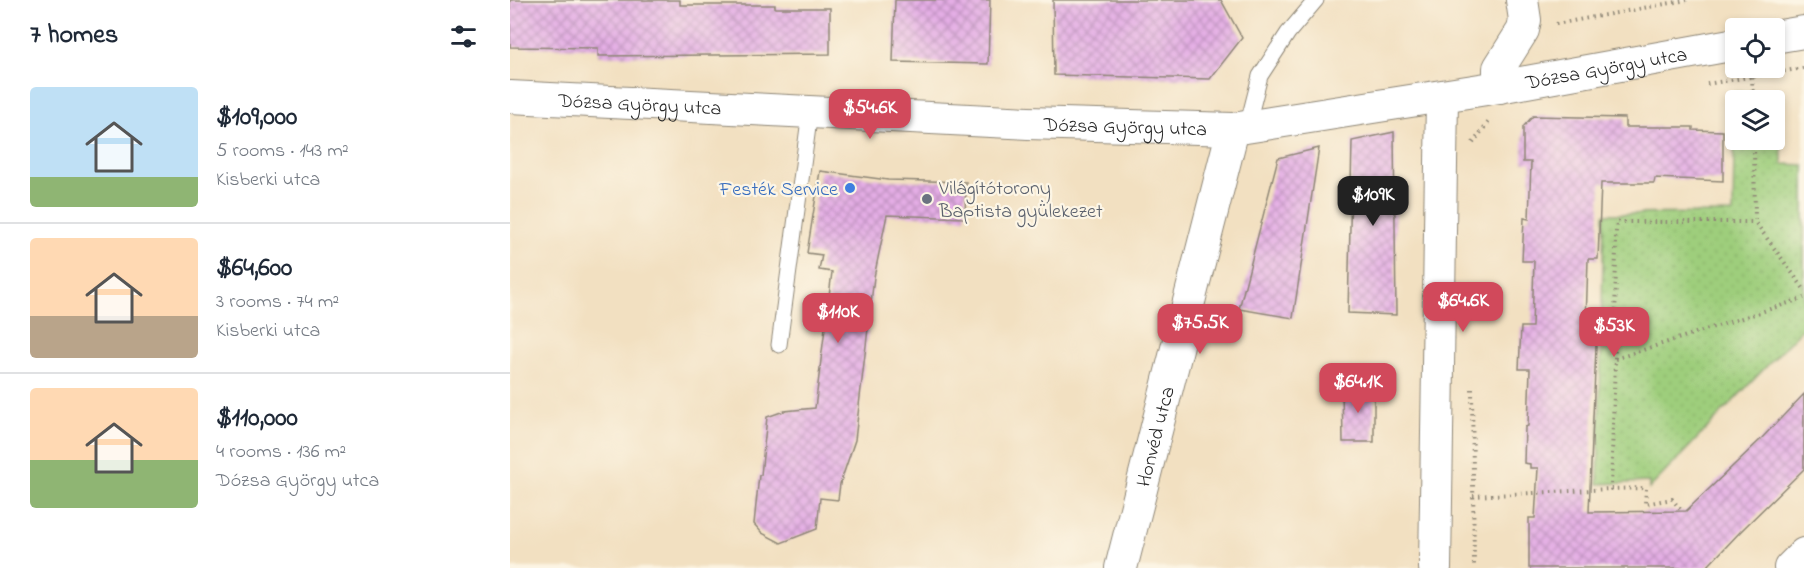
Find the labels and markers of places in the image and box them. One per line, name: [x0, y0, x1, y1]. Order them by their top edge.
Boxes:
pin: $54.6K: [821, 89, 919, 140]
place label: Világítótorony Baptista gyülekezet: [938, 175, 1103, 228]
place label: Festék Service: [718, 176, 838, 205]
pin: $109K: [1331, 176, 1415, 227]
marker: Festék Service: [843, 181, 857, 195]
marker: Világítótorony Baptista gyülekezet: [920, 192, 934, 206]
pin: $64.6K: [1414, 282, 1512, 333]
pin: $110K: [796, 293, 880, 344]
pin: $75.5K: [1151, 304, 1249, 355]
pin: $53K: [1578, 307, 1650, 358]
pin: $64.1K: [1309, 363, 1407, 414]

